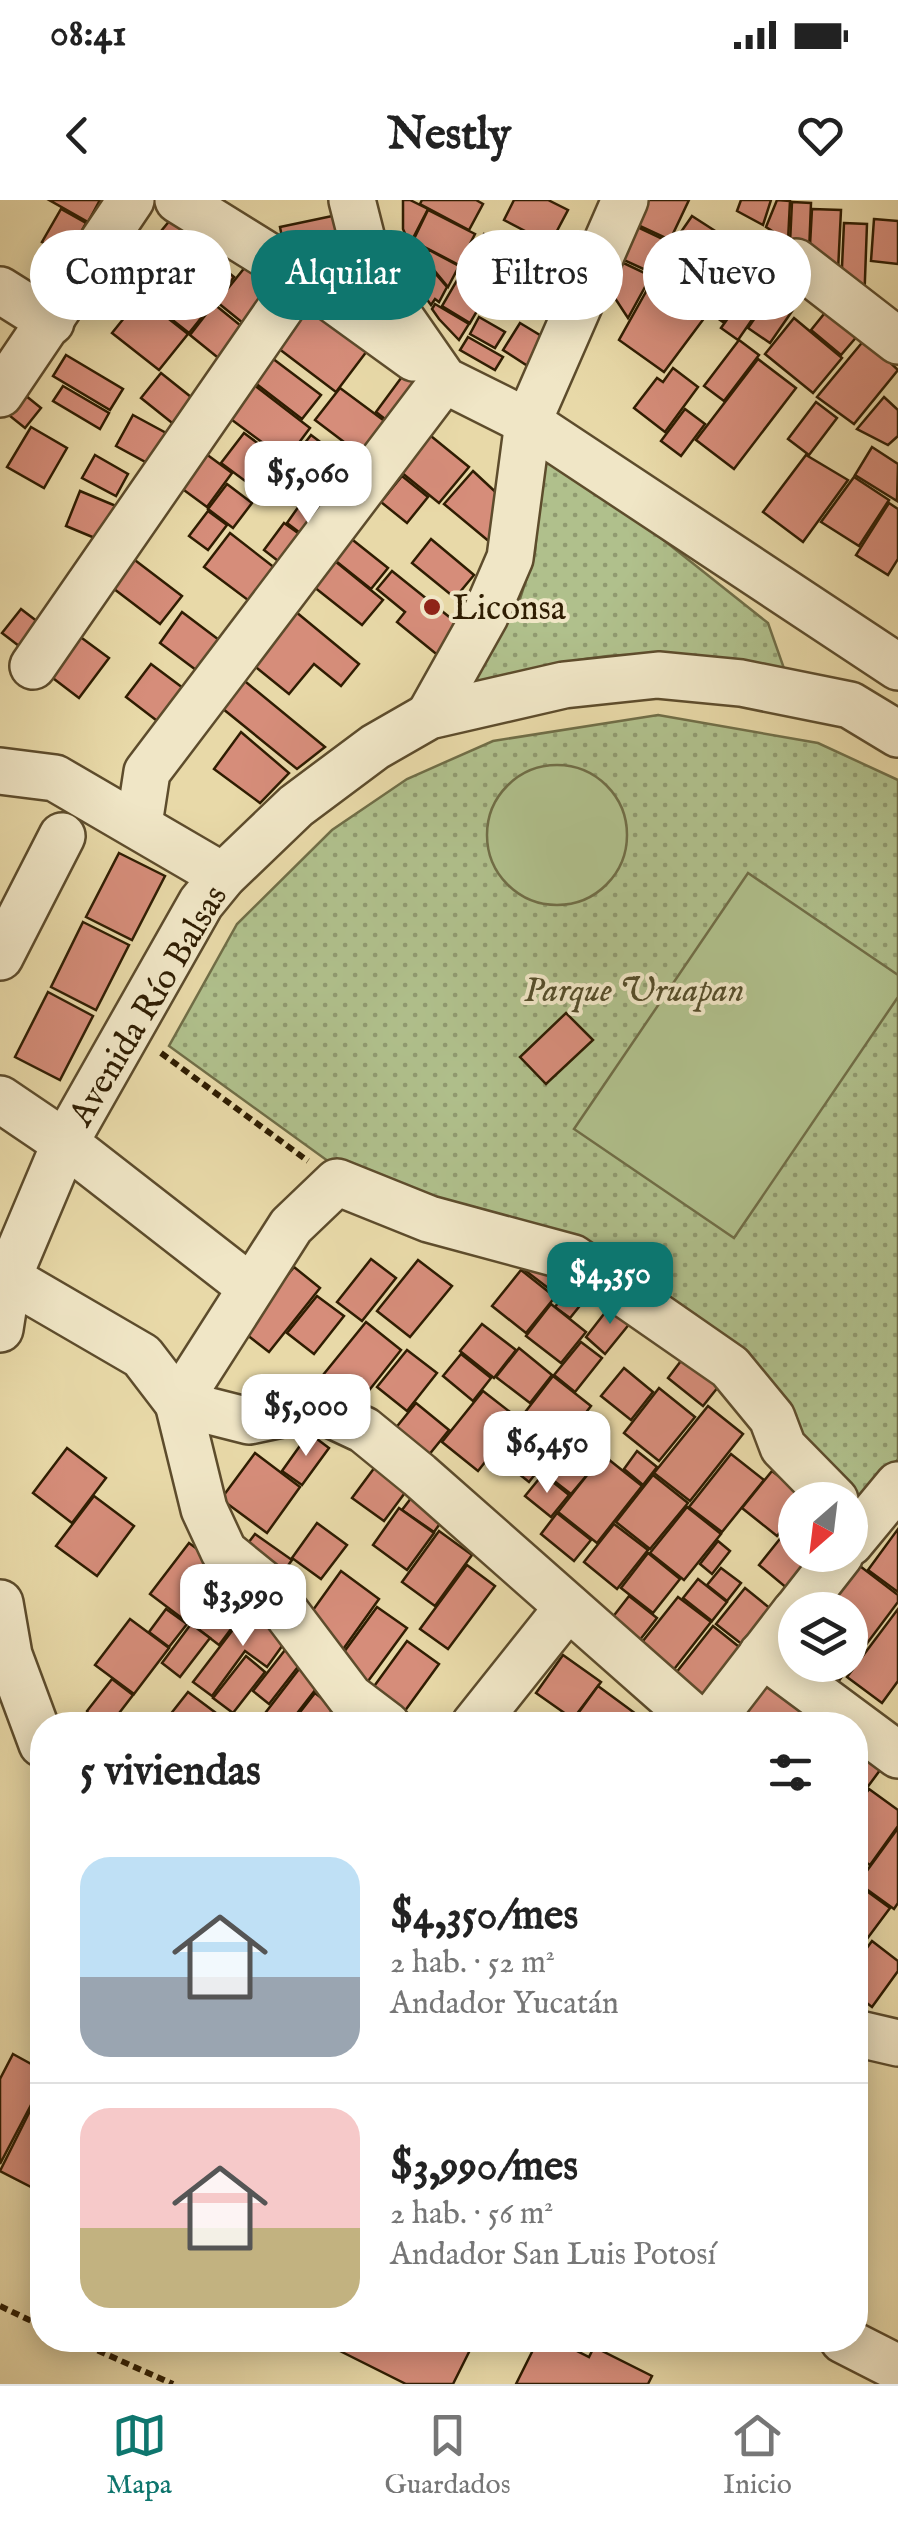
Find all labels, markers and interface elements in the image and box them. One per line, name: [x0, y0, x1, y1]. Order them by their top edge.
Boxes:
text: 08:41: [50, 11, 126, 59]
text: Nestly: [387, 107, 511, 164]
icon: back: [50, 108, 105, 163]
icon: heart: [793, 108, 848, 163]
chip: Comprar: [30, 230, 231, 320]
chip: Alquilar: [251, 230, 436, 320]
chip: Filtros: [456, 230, 623, 320]
chip: Nuevo: [643, 230, 811, 320]
pin: $5,060: [227, 441, 389, 526]
text: $5,060: [267, 453, 349, 494]
place label: Liconsa: [452, 587, 567, 632]
marker: Liconsa: [421, 596, 443, 618]
street label: Avenida Río Balsas: [59, 878, 239, 1136]
park label: Parque Uruapan: [524, 969, 744, 1014]
pin: $4,350: [529, 1242, 691, 1327]
text: $4,350: [569, 1254, 651, 1295]
pin: $5,000: [225, 1374, 387, 1459]
text: $5,000: [264, 1386, 348, 1427]
pin: $6,450: [466, 1411, 628, 1496]
text: $6,450: [505, 1423, 589, 1464]
north arrow: [778, 1482, 868, 1572]
map controls: [778, 1482, 868, 1682]
pin: $3,990: [162, 1564, 324, 1649]
text: $3,990: [202, 1576, 284, 1617]
button: layers: [778, 1592, 868, 1682]
icon: filters: [763, 1745, 818, 1800]
text: 5 viviendas: [80, 1746, 261, 1799]
text: $4,350/mes: [390, 1890, 578, 1943]
icon: home: [160, 1897, 280, 2017]
text: 2 hab. · 52 m²: [390, 1943, 555, 1984]
text: Andador Yucatán: [390, 1984, 619, 2025]
text: $3,990/mes: [390, 2141, 578, 2194]
icon: home: [160, 2148, 280, 2268]
text: 2 hab. · 56 m²: [390, 2194, 553, 2235]
text: Andador San Luis Potosí: [390, 2235, 716, 2276]
tab: Mapa: [106, 2408, 172, 2503]
tab: Guardados: [384, 2408, 510, 2503]
tab: Inicio: [723, 2408, 792, 2503]

